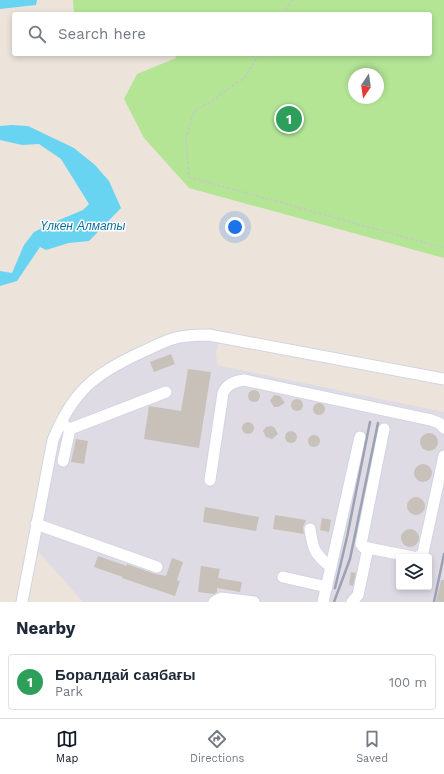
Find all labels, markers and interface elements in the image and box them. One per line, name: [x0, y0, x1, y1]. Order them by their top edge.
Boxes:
search box: [12, 12, 432, 56]
icon: search: [26, 23, 48, 45]
text: Search here: [58, 25, 146, 43]
north arrow: [348, 68, 384, 104]
pin: 1: [276, 104, 302, 134]
your location: [225, 217, 245, 237]
water label: Үлкен Алматы: [41, 219, 126, 233]
map controls: [396, 554, 432, 590]
button: layers: [396, 554, 432, 590]
text: Nearby: [16, 618, 75, 638]
text: Боралдай саябағы: [55, 666, 196, 684]
text: 1: [27, 675, 33, 690]
text: 100 m: [389, 675, 427, 690]
text: Park: [55, 684, 83, 699]
tab: Map: [56, 728, 78, 765]
tab: Directions: [190, 728, 244, 765]
tab: Saved: [356, 728, 388, 765]

